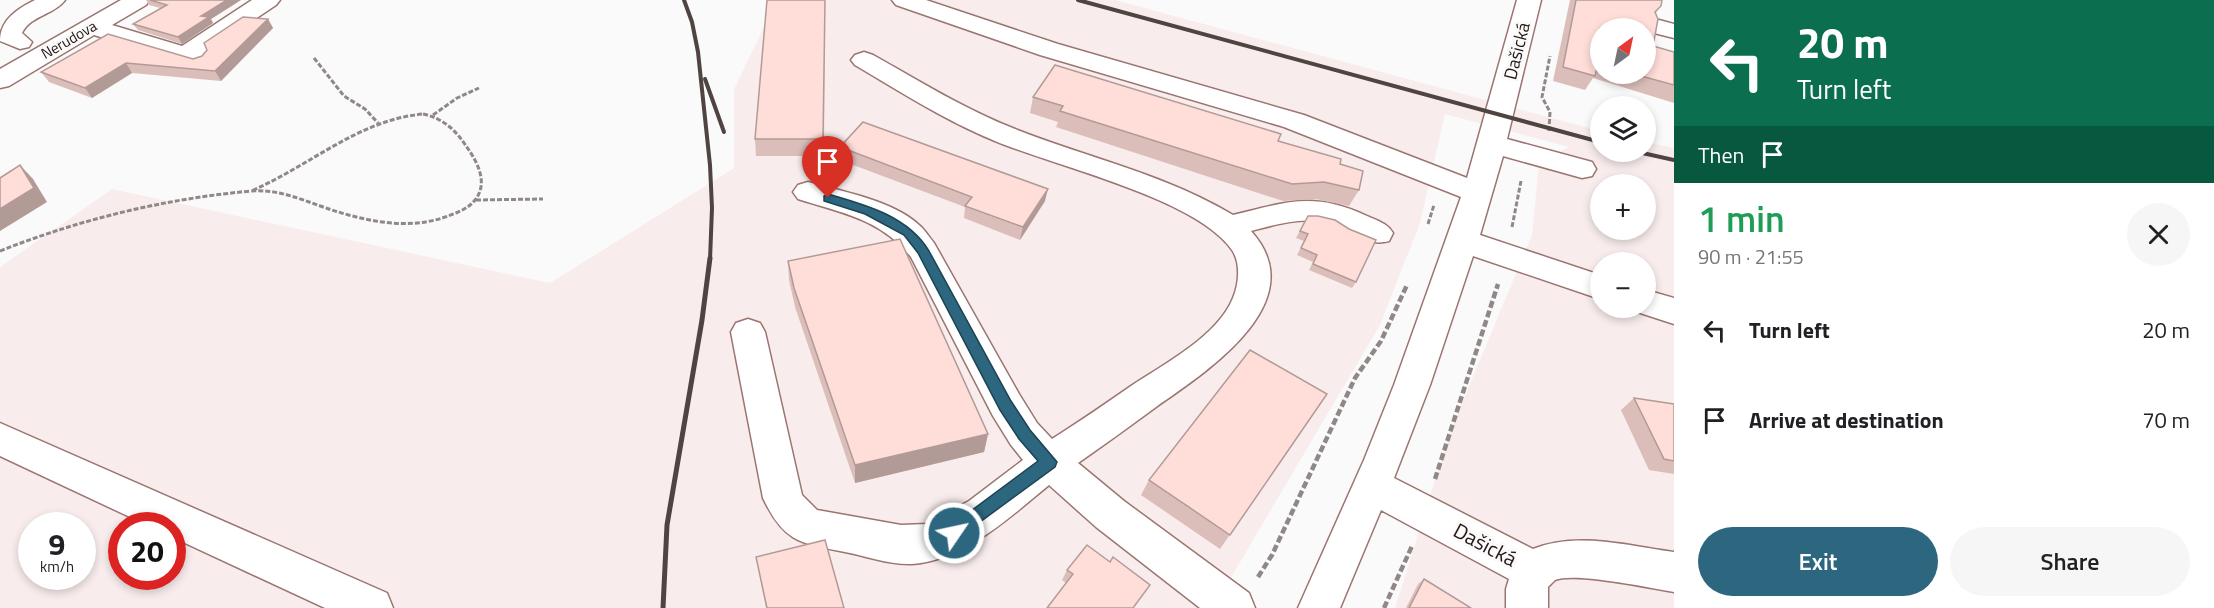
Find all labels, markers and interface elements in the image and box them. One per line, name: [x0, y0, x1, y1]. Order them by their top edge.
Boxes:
text: 20 m: [1797, 10, 1889, 74]
street label: Nerudova: [37, 14, 101, 65]
north arrow: [1590, 18, 1656, 84]
map controls: [1590, 18, 1656, 318]
street label: Dašická: [1496, 19, 1537, 82]
icon: left: [1698, 24, 1776, 102]
text: Turn left: [1797, 68, 1891, 109]
button: layers: [1590, 96, 1656, 162]
pin: [802, 136, 853, 198]
text: Then: [1698, 138, 1744, 172]
icon: arrive: [1756, 138, 1789, 171]
icon: arrive: [811, 145, 844, 178]
button: +: [1590, 174, 1656, 240]
text: 1 min: [1698, 191, 1785, 246]
button: close: [2127, 203, 2190, 266]
text: 90 m · 21:55: [1698, 241, 1804, 272]
button: −: [1590, 252, 1656, 318]
text: Turn left: [1749, 313, 1830, 347]
text: 20 m: [2142, 313, 2190, 347]
icon: left: [1698, 314, 1731, 347]
text: Arrive at destination: [1749, 403, 1944, 437]
text: 70 m: [2142, 403, 2190, 437]
icon: arrive: [1698, 404, 1731, 437]
position arrow: [922, 501, 986, 565]
speed limit sign: 20: [108, 512, 186, 590]
street label: Dašická: [1448, 514, 1523, 574]
text: 9: [49, 521, 65, 567]
button: Exit: [1698, 527, 1938, 596]
button: Share: [1950, 527, 2190, 596]
text: km/h: [40, 555, 74, 578]

